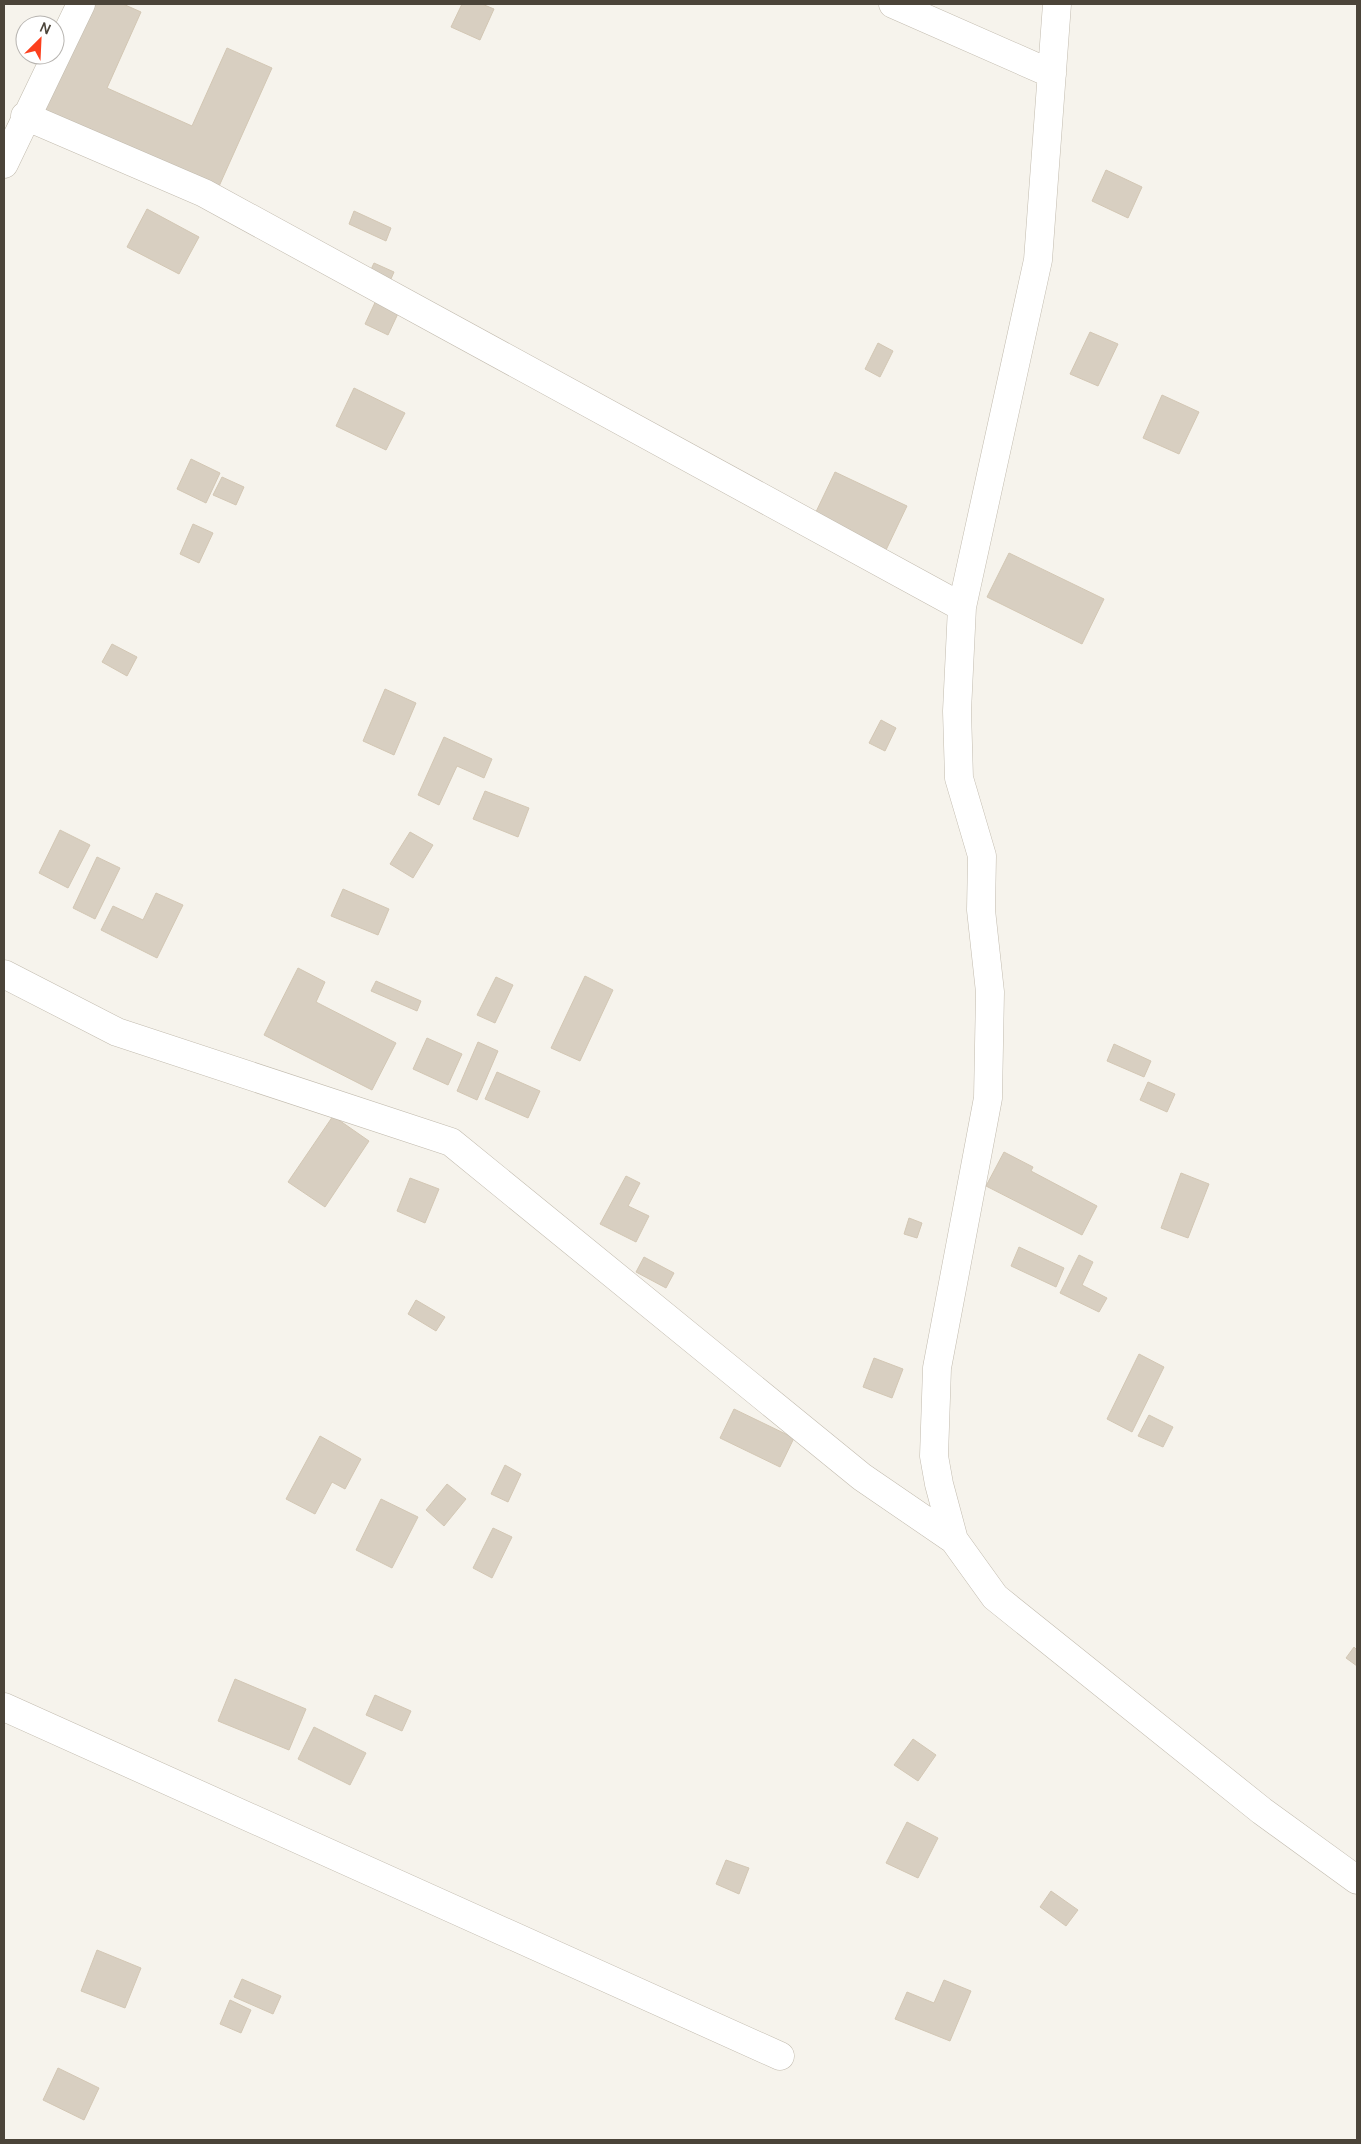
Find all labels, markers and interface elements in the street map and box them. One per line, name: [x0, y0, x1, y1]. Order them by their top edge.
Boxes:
north arrow: [15, 15, 65, 65]
text: N: [37, 17, 54, 38]

